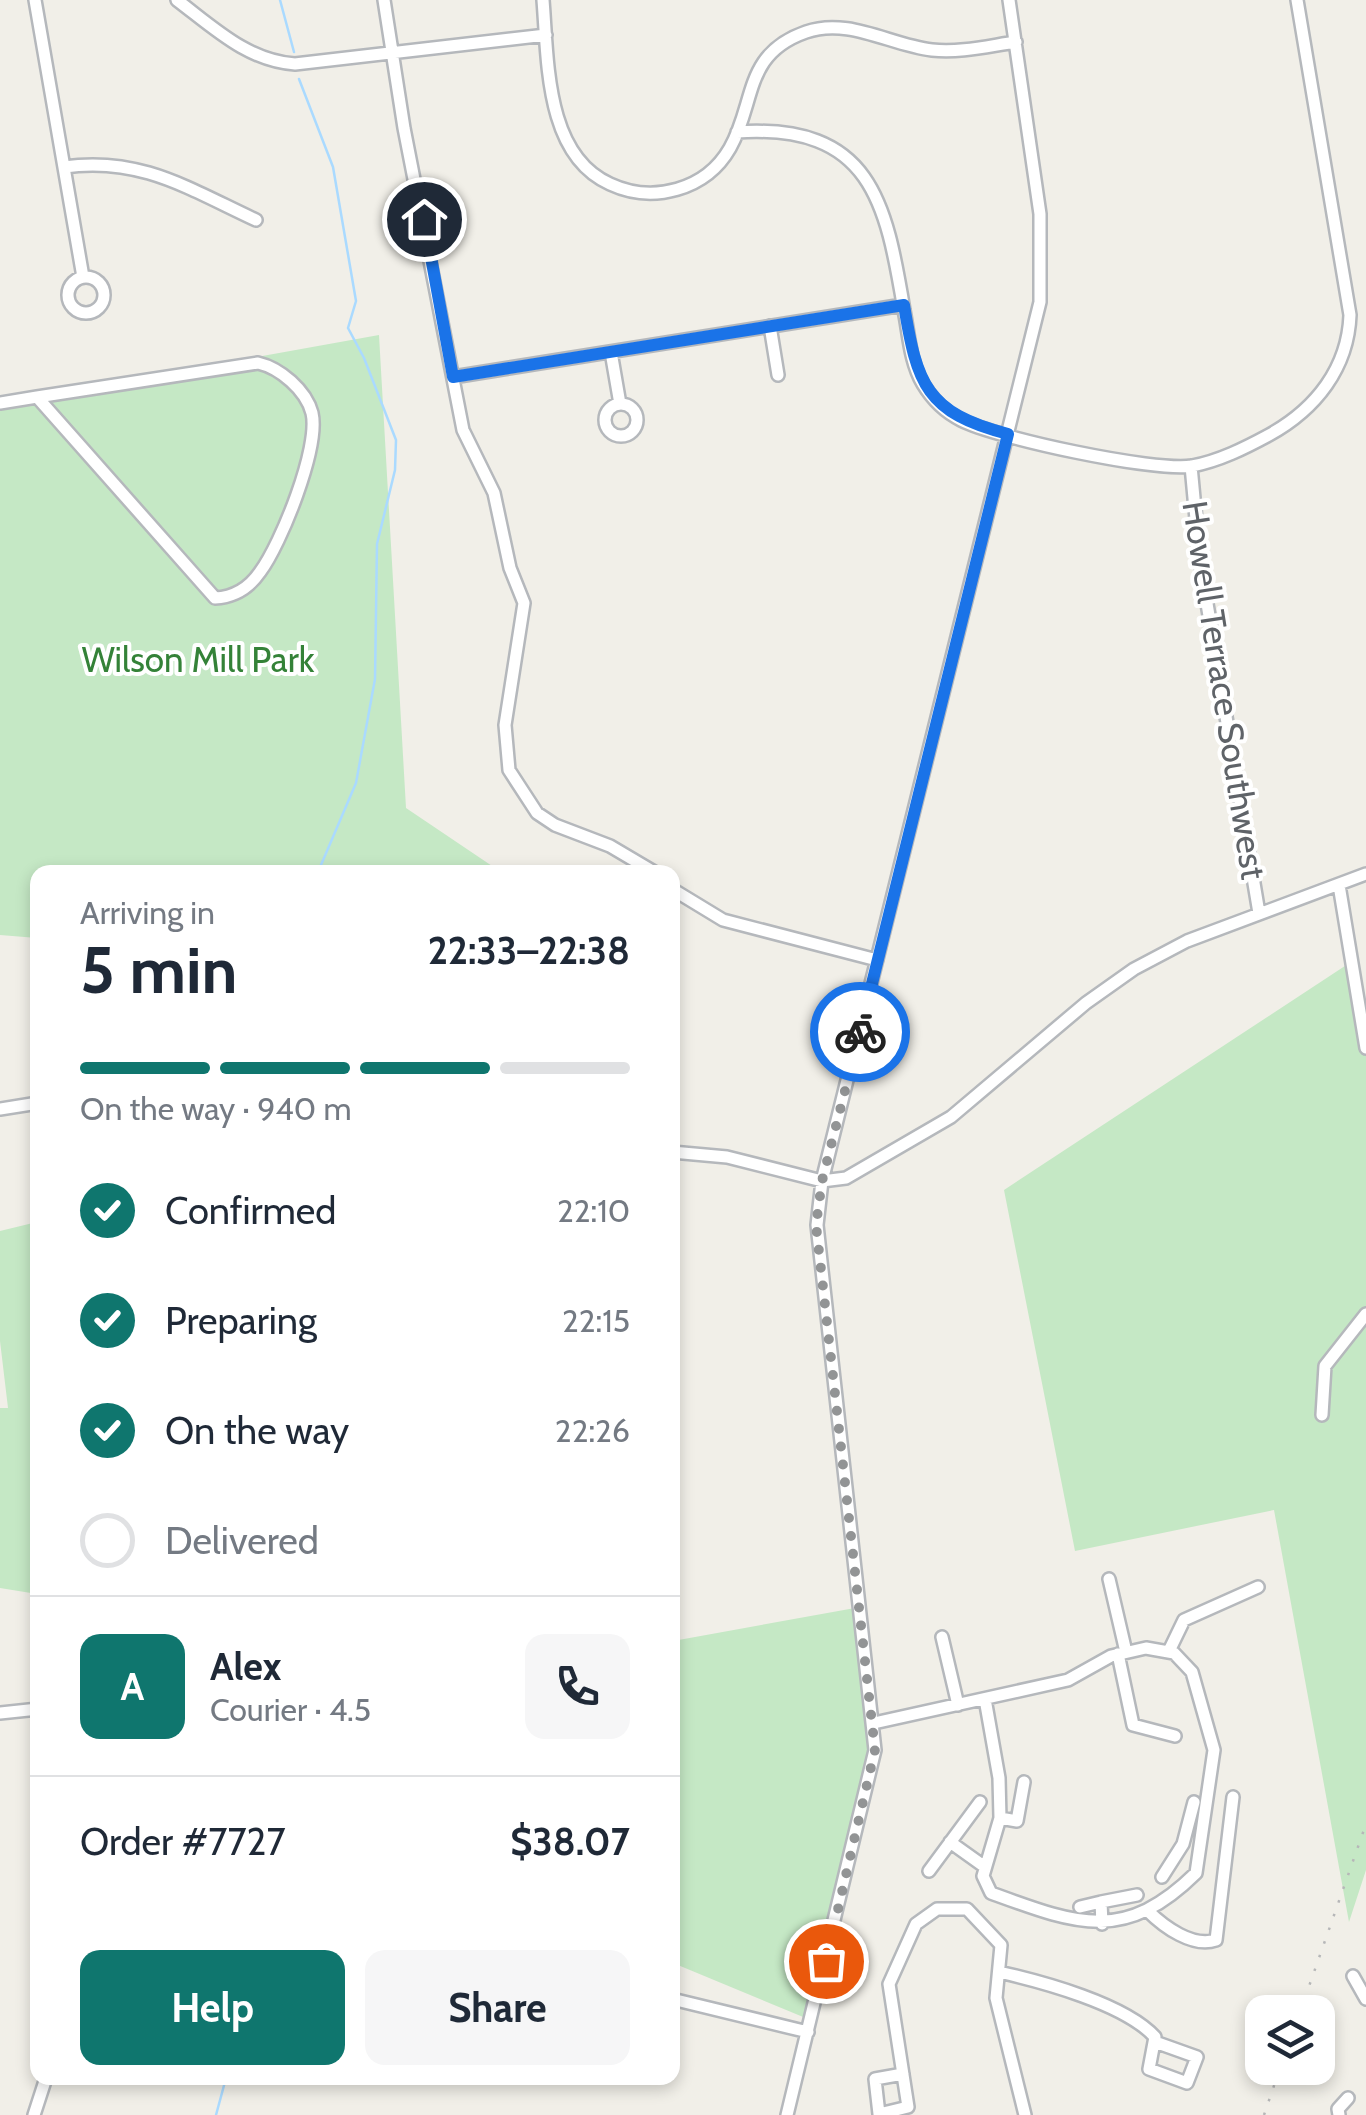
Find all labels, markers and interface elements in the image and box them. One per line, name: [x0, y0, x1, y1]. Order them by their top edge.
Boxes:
pin: [382, 177, 467, 262]
icon: home: [397, 192, 452, 247]
street label: Howell Terrace Southwest: [1173, 498, 1276, 882]
park label: Wilson Mill Park: [82, 638, 315, 681]
text: Arriving in: [80, 893, 215, 932]
text: 22:33–22:38: [428, 927, 630, 974]
text: 5 min: [80, 930, 238, 1009]
courier: [810, 982, 910, 1082]
icon: bike: [833, 1005, 888, 1060]
text: On the way · 940 m: [80, 1089, 351, 1128]
icon: check: [80, 1183, 135, 1238]
text: Confirmed: [165, 1187, 336, 1234]
text: 22:10: [557, 1191, 630, 1230]
icon: check: [80, 1293, 135, 1348]
text: Preparing: [165, 1297, 317, 1344]
text: 22:15: [562, 1301, 630, 1340]
icon: check: [80, 1403, 135, 1458]
text: On the way: [165, 1407, 349, 1454]
text: 22:26: [555, 1411, 630, 1450]
text: Delivered: [165, 1517, 319, 1564]
button: phone: [525, 1634, 630, 1739]
text: Alex: [210, 1643, 281, 1690]
text: A: [121, 1663, 144, 1710]
text: Courier · 4.5: [210, 1690, 371, 1729]
text: Order #7727: [80, 1818, 286, 1865]
text: $38.07: [510, 1818, 630, 1865]
pin: [784, 1919, 869, 2004]
icon: bag: [799, 1934, 854, 1989]
button: Help: [80, 1950, 345, 2065]
button: Share: [365, 1950, 630, 2065]
map controls: [1245, 1995, 1335, 2085]
button: layers: [1245, 1995, 1335, 2085]

